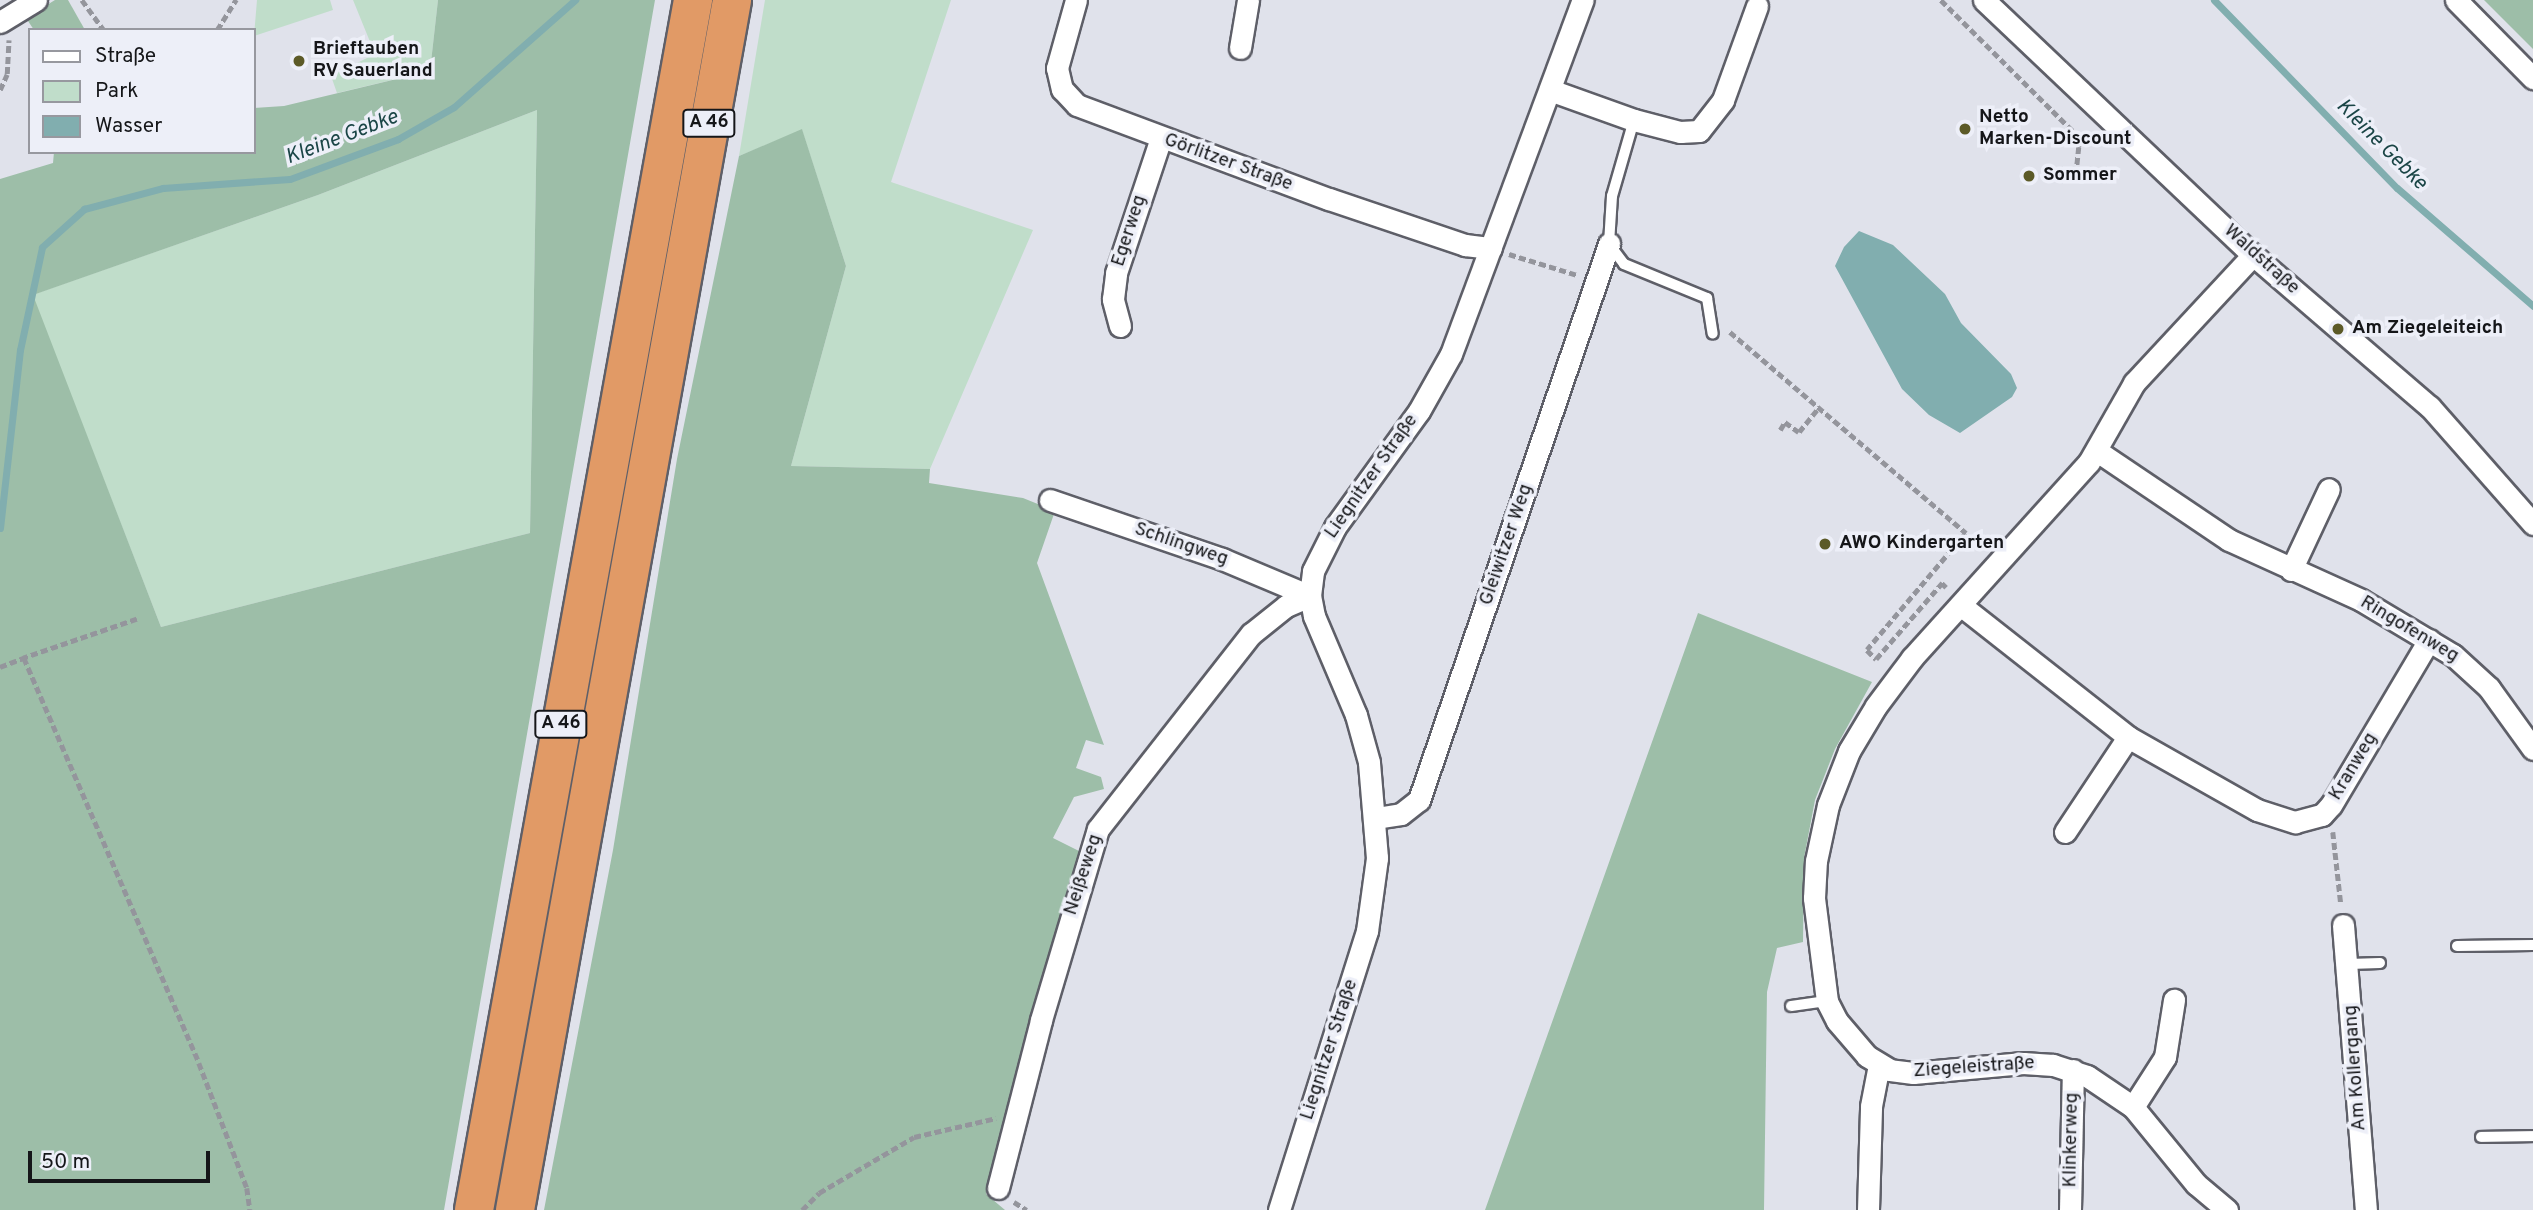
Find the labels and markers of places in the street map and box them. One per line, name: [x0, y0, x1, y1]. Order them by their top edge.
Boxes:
place label: Brieftauben RV Sauerland: [313, 39, 433, 83]
marker: Brieftauben RV Sauerland: [291, 53, 307, 69]
place label: Netto Marken-Discount: [1979, 107, 2131, 151]
marker: Netto Marken-Discount: [1957, 121, 1973, 137]
place label: Sommer: [2043, 165, 2117, 187]
marker: Sommer: [2021, 168, 2037, 184]
place label: Am Ziegeleiteich: [2352, 318, 2503, 340]
marker: Am Ziegeleiteich: [2330, 321, 2346, 337]
place label: AWO Kindergarten: [1839, 533, 2004, 555]
marker: AWO Kindergarten: [1817, 536, 1833, 552]

